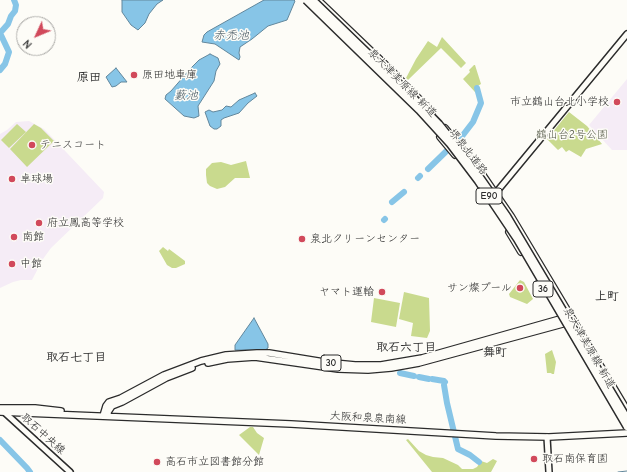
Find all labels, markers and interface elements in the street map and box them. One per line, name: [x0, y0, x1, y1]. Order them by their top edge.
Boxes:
north arrow: [16, 16, 56, 56]
water label: 赤禿池: [213, 29, 249, 43]
text: N: [21, 37, 35, 51]
street label: 泉大津美原線 新道: [365, 46, 439, 120]
place label: 原田地車庫: [142, 68, 197, 82]
marker: 原田地車庫: [129, 70, 139, 80]
district label: 原田: [77, 71, 101, 85]
water label: 藪池: [174, 89, 198, 103]
place label: 市立鶴山台北小学校: [510, 95, 609, 109]
marker: 市立鶴山台北小学校: [612, 97, 622, 107]
street label: 堺泉北道路: [446, 126, 490, 178]
park label: 鶴山台2号公園: [536, 128, 608, 142]
place label: テニスコート: [40, 138, 106, 152]
marker: テニスコート: [27, 140, 37, 150]
place label: 卓球場: [20, 172, 53, 186]
marker: 卓球場: [7, 174, 17, 184]
road number: E90: [476, 188, 502, 204]
place label: 府立鳳高等学校: [47, 216, 124, 230]
marker: 府立鳳高等学校: [34, 218, 44, 228]
place label: 南館: [22, 230, 44, 244]
marker: 南館: [9, 232, 19, 242]
place label: 泉北クリーンセンター: [310, 232, 420, 246]
marker: 泉北クリーンセンター: [297, 234, 307, 244]
place label: 中館: [20, 257, 42, 271]
marker: 中館: [7, 259, 17, 269]
place label: サン燦プール: [447, 281, 512, 295]
road number: 36: [533, 281, 553, 297]
marker: サン燦プール: [515, 283, 525, 293]
place label: ヤマト運輸: [319, 285, 374, 299]
marker: ヤマト運輸: [377, 287, 387, 297]
district label: 上町: [595, 290, 619, 304]
street label: 泉大津美原線 新道: [560, 305, 618, 391]
district label: 取石六丁目: [376, 341, 436, 355]
district label: 舞町: [483, 346, 507, 360]
district label: 取石七丁目: [46, 351, 106, 365]
road number: 30: [321, 355, 341, 371]
street label: 大阪和泉泉南線: [329, 409, 407, 427]
street label: 取石中央線: [18, 411, 68, 457]
place label: 取石南保育園: [542, 452, 608, 466]
marker: 取石南保育園: [529, 454, 539, 464]
place label: 高石市立図書館分館: [165, 455, 264, 469]
marker: 高石市立図書館分館: [152, 457, 162, 467]

